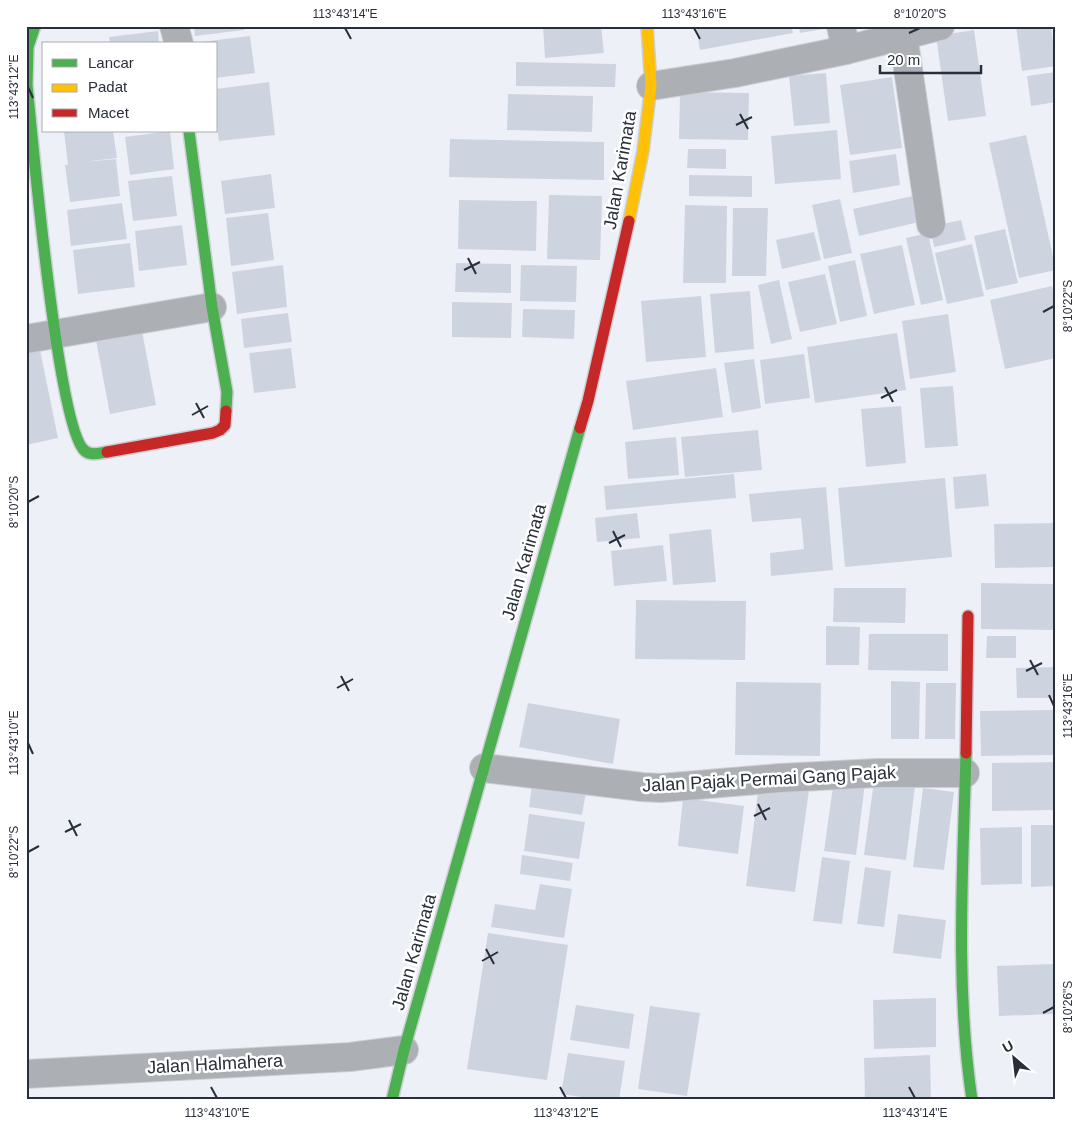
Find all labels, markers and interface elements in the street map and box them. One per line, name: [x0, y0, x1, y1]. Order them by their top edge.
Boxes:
text: 113°43'14"E: [312, 7, 378, 21]
text: 113°43'16"E: [661, 7, 727, 21]
text: 8°10'20"S: [894, 7, 946, 21]
legend: [42, 42, 218, 132]
scale bar: [880, 42, 981, 74]
text: 20 m: [887, 51, 920, 68]
text: 113°43'12"E: [7, 54, 21, 120]
text: Lancar: [88, 54, 134, 71]
text: Padat: [88, 78, 128, 95]
text: Macet: [88, 104, 130, 121]
street label: Jalan Karimata: [600, 108, 640, 231]
text: 8°10'22"S: [1061, 280, 1075, 332]
text: 8°10'20"S: [7, 476, 21, 528]
street label: Jalan Karimata: [498, 501, 550, 622]
text: 113°43'16"E: [1061, 673, 1075, 739]
text: 113°43'10"E: [7, 710, 21, 776]
street label: Jalan Pajak Permai Gang Pajak: [642, 762, 897, 796]
text: 8°10'22"S: [7, 826, 21, 878]
street label: Jalan Karimata: [388, 891, 440, 1012]
text: 8°10'26"S: [1061, 981, 1075, 1033]
north arrow: [990, 1034, 1040, 1084]
text: U: [1000, 1037, 1016, 1056]
street label: Jalan Halmahera: [147, 1050, 284, 1078]
text: 113°43'10"E: [184, 1106, 250, 1120]
text: 113°43'12"E: [533, 1106, 599, 1120]
text: 113°43'14"E: [882, 1106, 948, 1120]

